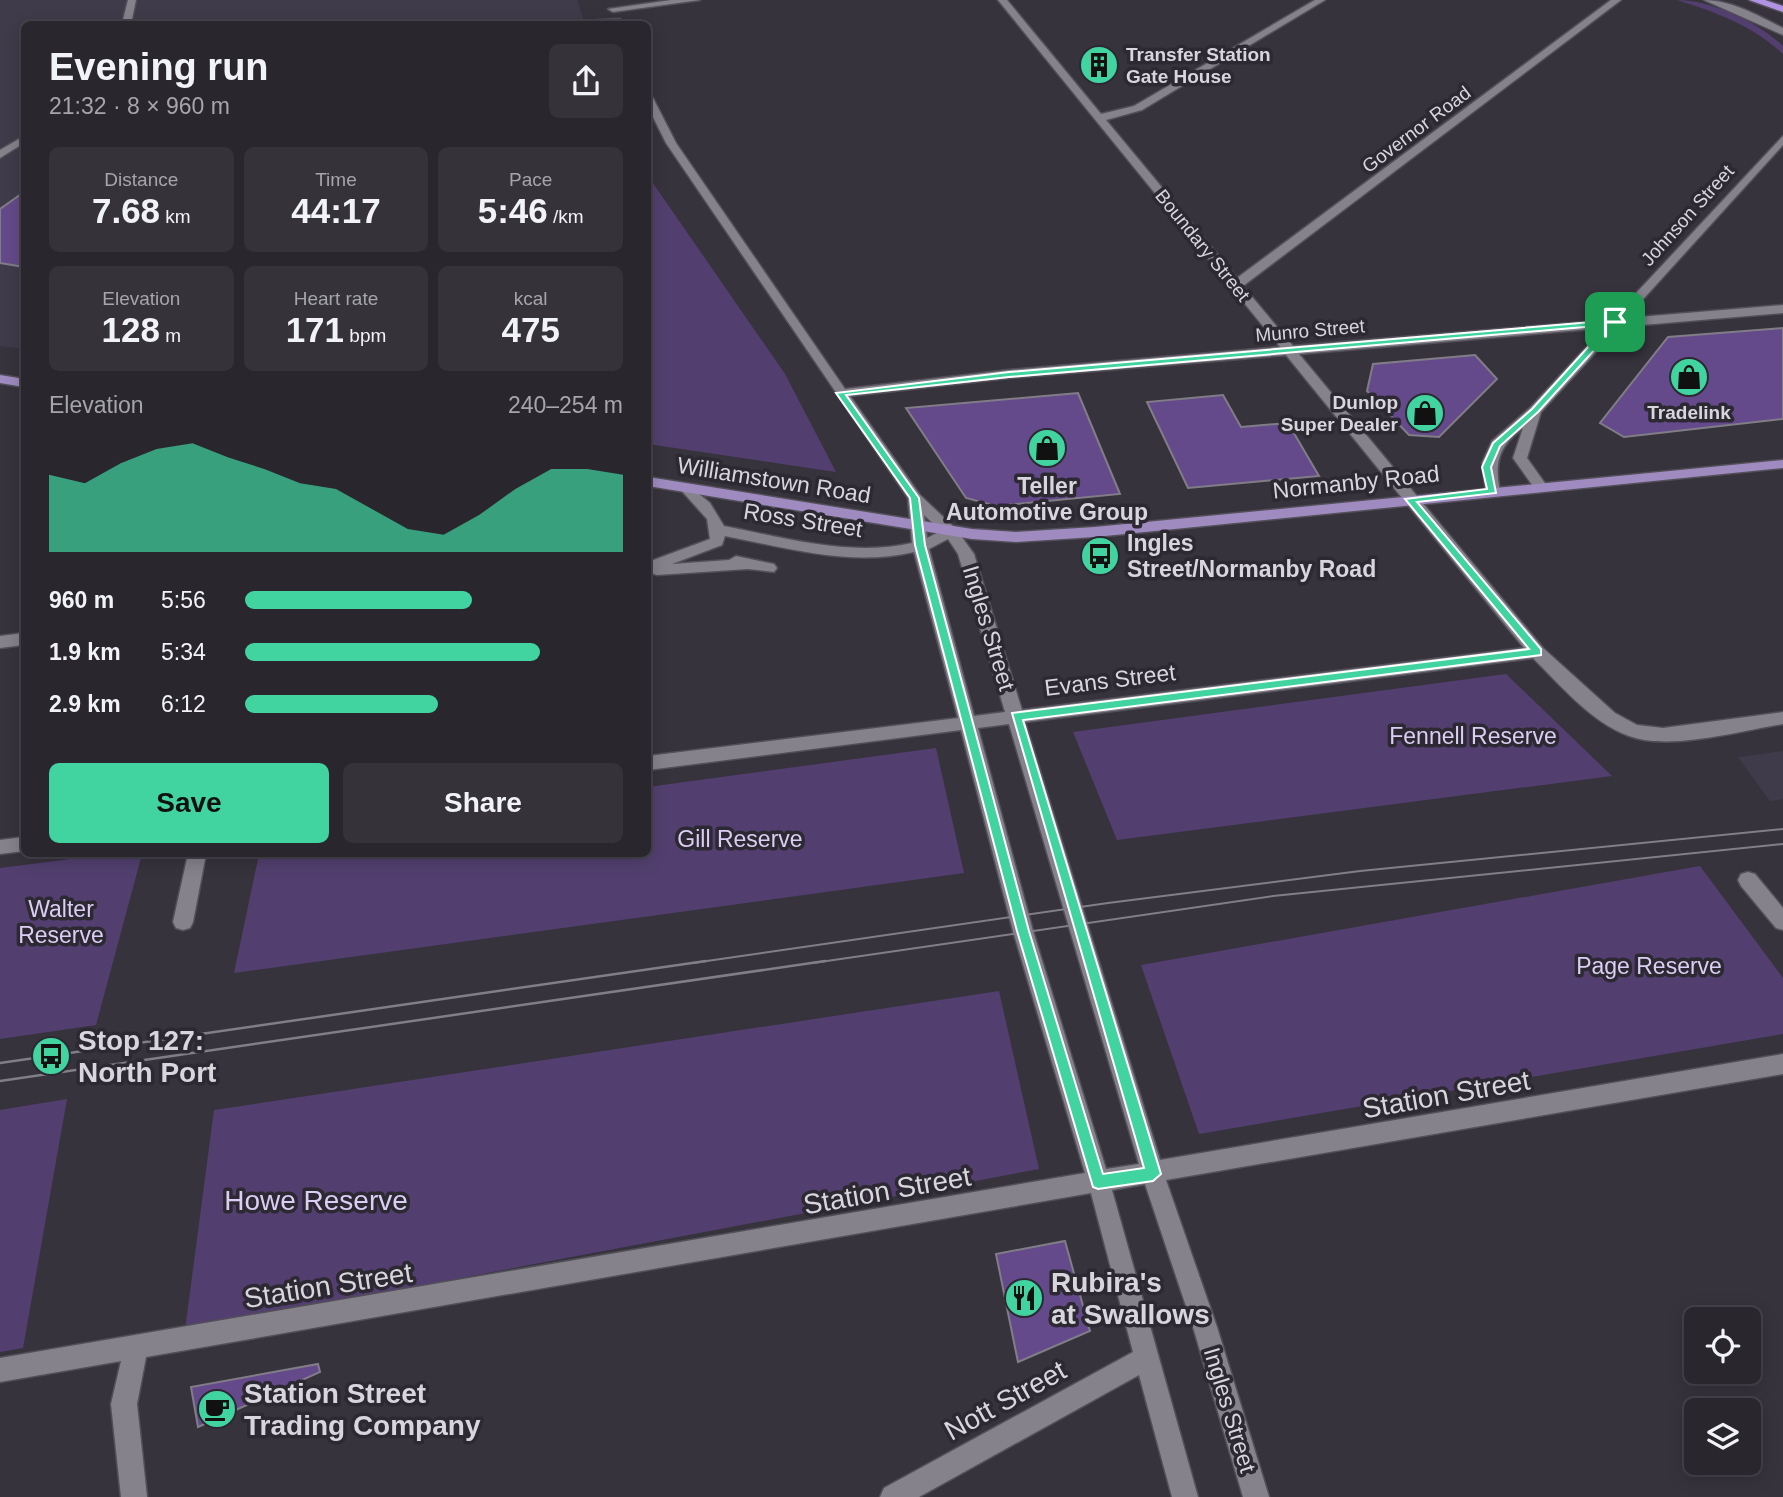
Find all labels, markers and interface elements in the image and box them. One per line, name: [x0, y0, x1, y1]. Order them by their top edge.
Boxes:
button: share: [549, 44, 623, 118]
building icon: Transfer Station Gate House: [1078, 44, 1120, 86]
place label: Transfer Station Gate House: [1126, 44, 1271, 87]
text: Evening run: [49, 46, 269, 88]
street label: Governor Road: [1358, 82, 1474, 177]
text: 21:32 · 8 × 960 m: [49, 93, 230, 119]
street label: Johnson Street: [1637, 160, 1738, 270]
text: Distance: [104, 169, 178, 190]
text: Time: [315, 169, 357, 190]
text: Pace: [509, 169, 552, 190]
street label: Boundary Street: [1151, 185, 1254, 306]
text: 7.68: [92, 191, 160, 230]
text: 44:17: [291, 191, 381, 230]
text: 5:46: [478, 191, 548, 230]
text: km: [160, 206, 191, 227]
text: /km: [548, 206, 584, 227]
text: Elevation: [102, 288, 180, 309]
text: Heart rate: [294, 288, 378, 309]
text: kcal: [514, 288, 548, 309]
pin: [1585, 292, 1645, 352]
icon: arrive: [1596, 303, 1634, 341]
text: 128: [102, 310, 160, 349]
text: 171: [286, 310, 344, 349]
text: 475: [501, 310, 560, 349]
street label: Munro Street: [1254, 315, 1366, 346]
text: m: [160, 325, 181, 346]
text: bpm: [344, 325, 386, 346]
shop icon: Tradelink: [1668, 356, 1710, 398]
text: Elevation: [49, 392, 144, 418]
text: 240–254 m: [508, 392, 623, 418]
place label: Dunlop Super Dealer: [1281, 392, 1399, 435]
shop icon: Dunlop Super Dealer: [1404, 392, 1446, 434]
place label: Tradelink: [1647, 402, 1731, 423]
shop icon: Teller Automotive Group: [1026, 427, 1068, 469]
street label: Williamstown Road: [675, 452, 873, 508]
street label: Normanby Road: [1271, 460, 1441, 504]
place label: Teller Automotive Group: [946, 473, 1148, 525]
street label: Ross Street: [742, 498, 865, 542]
place label: Ingles Street/Normanby Road: [1127, 530, 1376, 582]
bus stop icon: Ingles Street/Normanby Road: [1079, 535, 1121, 577]
street label: Ingles Street: [958, 562, 1020, 694]
text: 960 m: [49, 587, 114, 613]
text: 5:56: [161, 587, 206, 613]
text: 1.9 km: [49, 639, 121, 665]
text: 5:34: [161, 639, 206, 665]
street label: Evans Street: [1043, 659, 1178, 701]
text: 2.9 km: [49, 691, 121, 717]
text: 6:12: [161, 691, 206, 717]
park label: Fennell Reserve: [1389, 723, 1557, 749]
button: Save: [49, 763, 329, 843]
button: Share: [343, 763, 623, 843]
park label: Gill Reserve: [677, 826, 803, 852]
park label: Walter Reserve: [18, 896, 104, 948]
park label: Page Reserve: [1576, 953, 1722, 979]
place label: Stop 127: North Port: [78, 1025, 216, 1088]
bus stop icon: Stop 127: North Port: [30, 1035, 72, 1077]
street label: Station Street: [1360, 1064, 1533, 1124]
street label: Station Street: [801, 1160, 974, 1220]
park label: Howe Reserve: [224, 1185, 408, 1216]
street label: Station Street: [242, 1257, 415, 1314]
place label: Rubira's at Swallows: [1051, 1267, 1210, 1330]
restaurant icon: Rubira's at Swallows: [1003, 1277, 1045, 1319]
map controls: [1684, 1307, 1761, 1475]
button: locate: [1684, 1307, 1761, 1384]
street label: Ingles Street: [1199, 1344, 1261, 1476]
street label: Nott Street: [939, 1354, 1071, 1446]
place label: Station Street Trading Company: [244, 1378, 481, 1441]
cafe icon: Station Street Trading Company: [196, 1388, 238, 1430]
button: layers: [1684, 1398, 1761, 1475]

